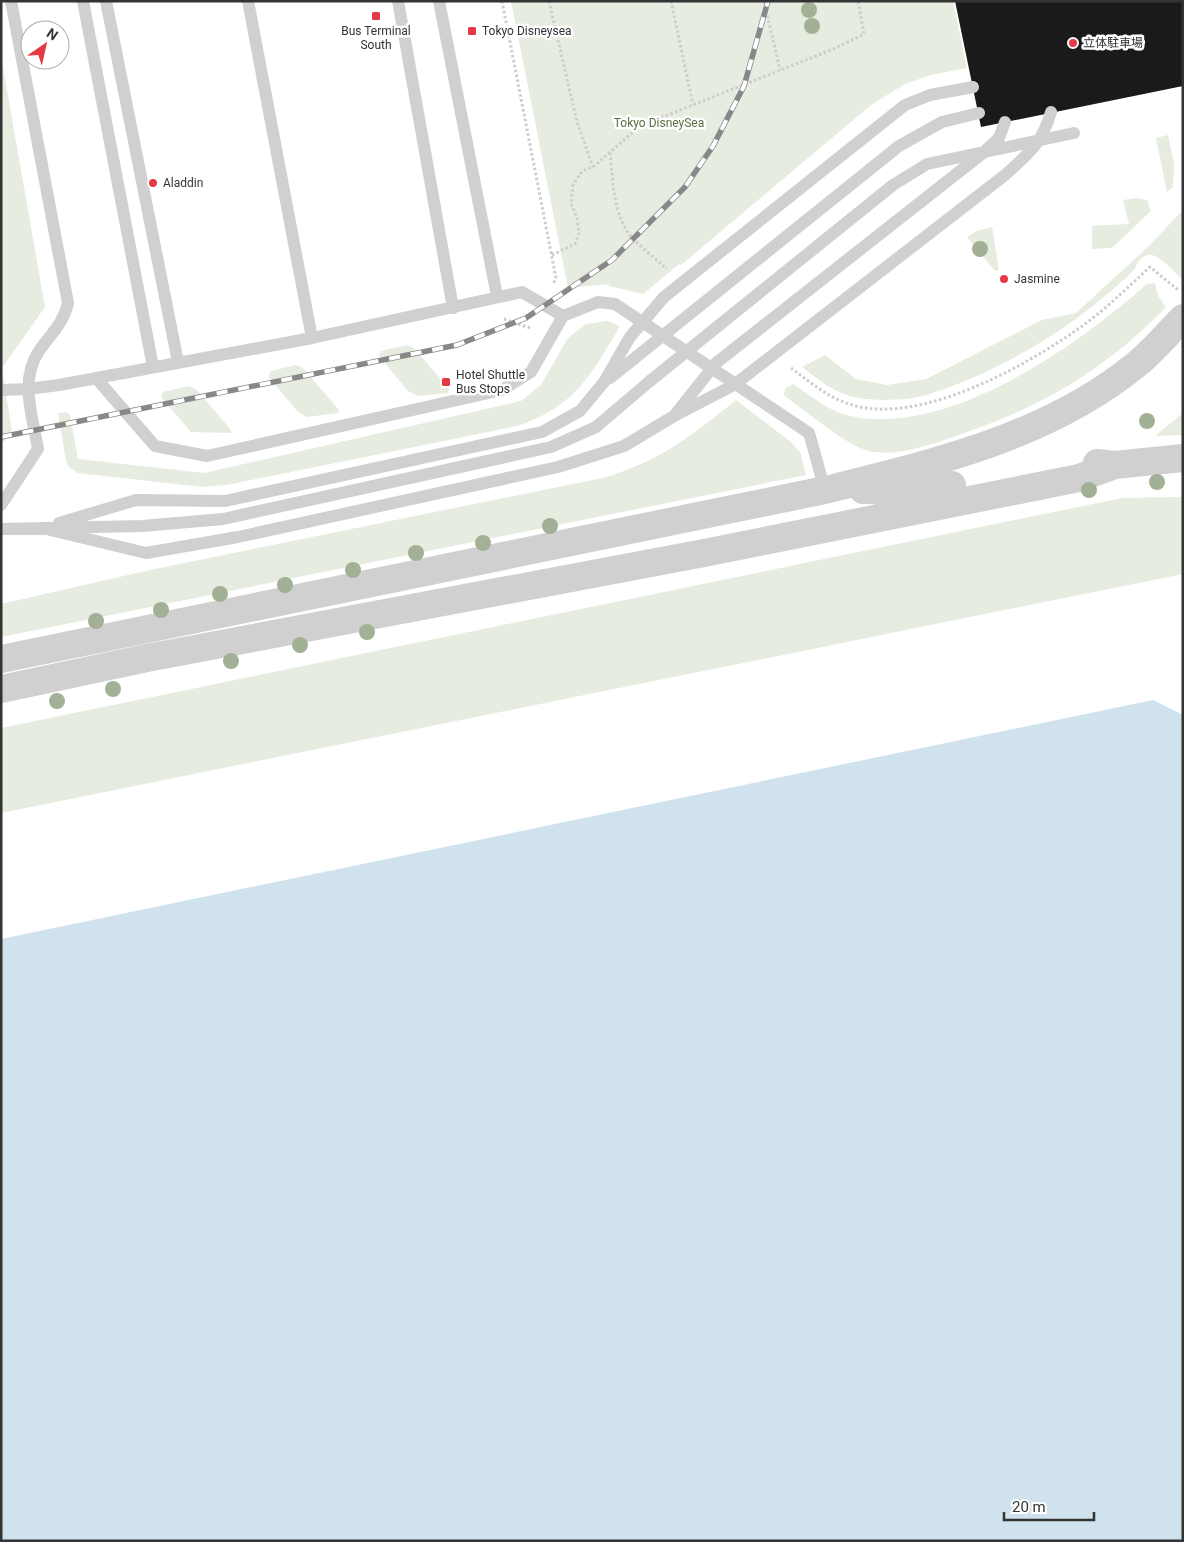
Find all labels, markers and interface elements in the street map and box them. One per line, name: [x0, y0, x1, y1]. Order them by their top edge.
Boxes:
marker: Bus Terminal South: [370, 10, 382, 22]
north arrow: [20, 20, 70, 70]
place label: Bus Terminal South: [341, 24, 411, 52]
place label: Tokyo Disneysea: [482, 24, 572, 38]
text: N: [44, 25, 61, 44]
marker: Tokyo Disneysea: [466, 25, 478, 37]
place label: 立体駐車場: [1083, 36, 1143, 50]
marker: 立体駐車場: [1067, 37, 1079, 49]
park label: Tokyo DisneySea: [614, 116, 704, 130]
place label: Aladdin: [163, 176, 203, 190]
marker: Aladdin: [147, 177, 159, 189]
place label: Jasmine: [1014, 272, 1060, 286]
marker: Jasmine: [998, 273, 1010, 285]
place label: Hotel Shuttle Bus Stops: [456, 368, 525, 396]
marker: Hotel Shuttle Bus Stops: [440, 376, 452, 388]
scale bar: [1004, 1490, 1094, 1522]
text: 20 m: [1012, 1498, 1046, 1516]

